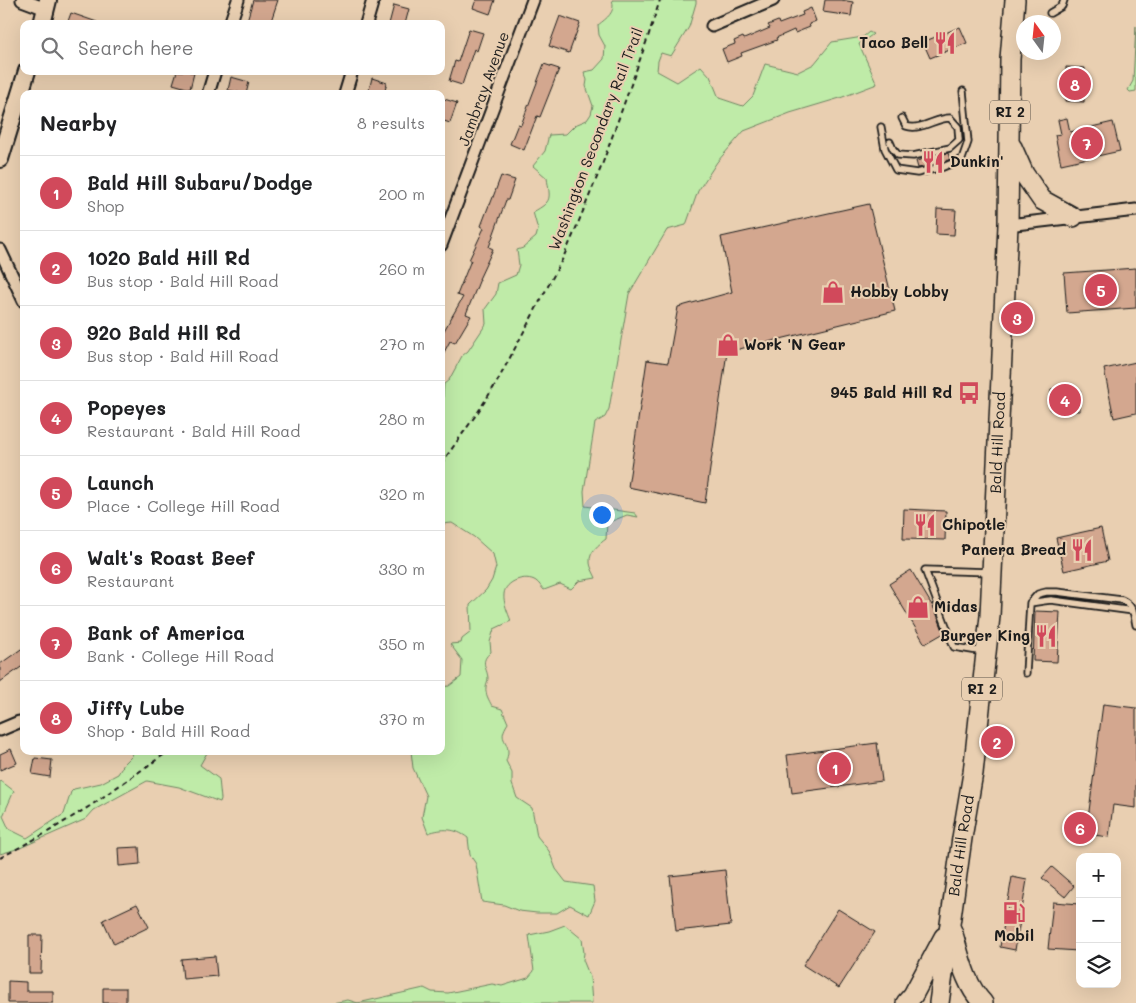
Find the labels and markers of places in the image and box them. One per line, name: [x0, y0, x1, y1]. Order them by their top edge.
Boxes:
restaurant icon: Taco Bell: [932, 30, 958, 56]
place label: Taco Bell: [859, 32, 928, 52]
pin: 8: [1059, 65, 1091, 103]
pin: 7: [1071, 124, 1103, 162]
restaurant icon: Dunkin': [920, 149, 946, 175]
place label: Dunkin': [950, 151, 1004, 171]
pin: 5: [1085, 271, 1117, 309]
shop icon: Hobby Lobby: [820, 279, 846, 305]
place label: Hobby Lobby: [850, 281, 949, 301]
pin: 3: [1001, 299, 1033, 337]
shop icon: Work 'N Gear: [715, 332, 741, 358]
place label: Work 'N Gear: [744, 334, 846, 354]
bus stop icon: 945 Bald Hill Rd: [956, 380, 982, 406]
pin: 4: [1049, 381, 1081, 419]
place label: 945 Bald Hill Rd: [831, 382, 952, 402]
restaurant icon: Chipotle: [912, 512, 938, 538]
place label: Chipotle: [942, 514, 1005, 534]
restaurant icon: Panera Bread: [1069, 537, 1095, 563]
place label: Panera Bread: [961, 539, 1066, 559]
shop icon: Midas: [905, 594, 931, 620]
place label: Midas: [934, 596, 977, 616]
restaurant icon: Burger King: [1033, 623, 1059, 649]
place label: Burger King: [940, 625, 1030, 645]
pin: 2: [981, 723, 1013, 761]
pin: 1: [819, 749, 851, 787]
pin: 6: [1064, 809, 1096, 847]
fuel station icon: Mobil: [1001, 900, 1027, 926]
place label: Mobil: [994, 925, 1034, 945]

